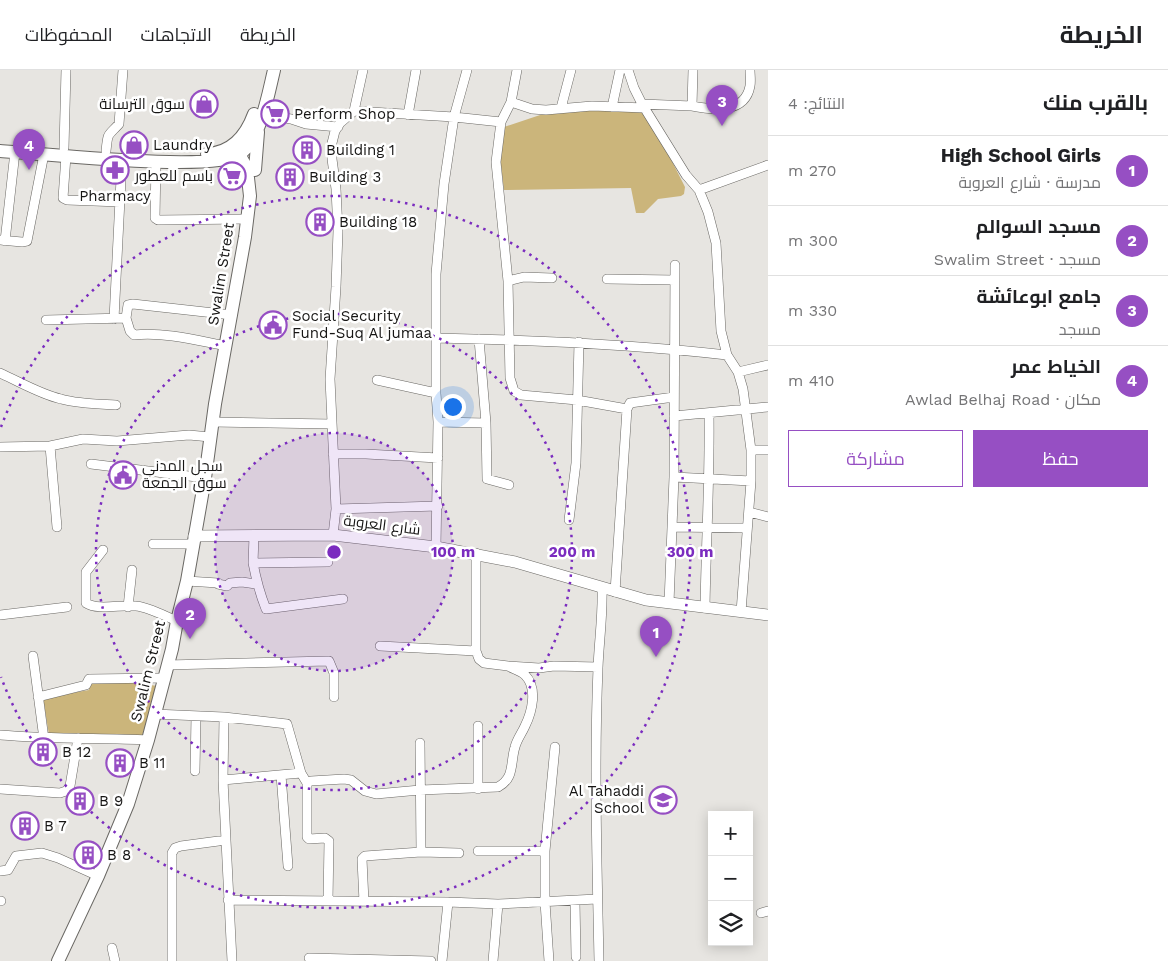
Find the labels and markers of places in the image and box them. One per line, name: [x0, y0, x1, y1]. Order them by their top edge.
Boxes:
pin: 3: [706, 85, 738, 126]
shop icon: سوق الترسانة: [189, 89, 219, 119]
place label: سوق الترسانة: [99, 95, 185, 114]
supermarket icon: Perform Shop: [260, 99, 290, 129]
place label: Perform Shop: [294, 105, 395, 123]
pin: 4: [13, 129, 45, 170]
shop icon: Laundry: [119, 130, 149, 160]
building icon: Building 1: [292, 135, 322, 165]
place label: Laundry: [153, 136, 213, 154]
place label: Building 1: [326, 141, 395, 159]
pharmacy icon: Pharmacy: [100, 155, 130, 185]
supermarket icon: باسم للعطور: [217, 161, 247, 191]
building icon: Building 3: [275, 162, 305, 192]
place label: باسم للعطور: [134, 167, 213, 186]
place label: Building 3: [309, 168, 381, 186]
place label: Pharmacy: [79, 187, 151, 205]
building icon: Building 18: [305, 207, 335, 237]
place label: Building 18: [339, 213, 417, 231]
place label: Social Security Fund-Suq Al jumaa: [292, 307, 433, 342]
public building icon: Social Security Fund-Suq Al jumaa: [258, 310, 288, 340]
place label: سجل المدني سوق الجمعة: [142, 457, 227, 493]
public building icon: سجل المدني سوق الجمعة: [108, 460, 138, 490]
centre of rings: [325, 543, 343, 561]
pin: 2: [174, 598, 206, 639]
pin: 1: [640, 616, 672, 657]
building icon: B 12: [28, 737, 58, 767]
place label: B 12: [62, 743, 91, 761]
building icon: B 11: [105, 748, 135, 778]
place label: B 11: [139, 754, 165, 772]
place label: Al Tahaddi School: [569, 782, 644, 817]
school or university icon: Al Tahaddi School: [648, 785, 678, 815]
building icon: B 9: [65, 786, 95, 816]
place label: B 9: [99, 792, 123, 810]
building icon: B 7: [10, 811, 40, 841]
place label: B 7: [44, 817, 67, 835]
building icon: B 8: [73, 840, 103, 870]
place label: B 8: [107, 846, 131, 864]

